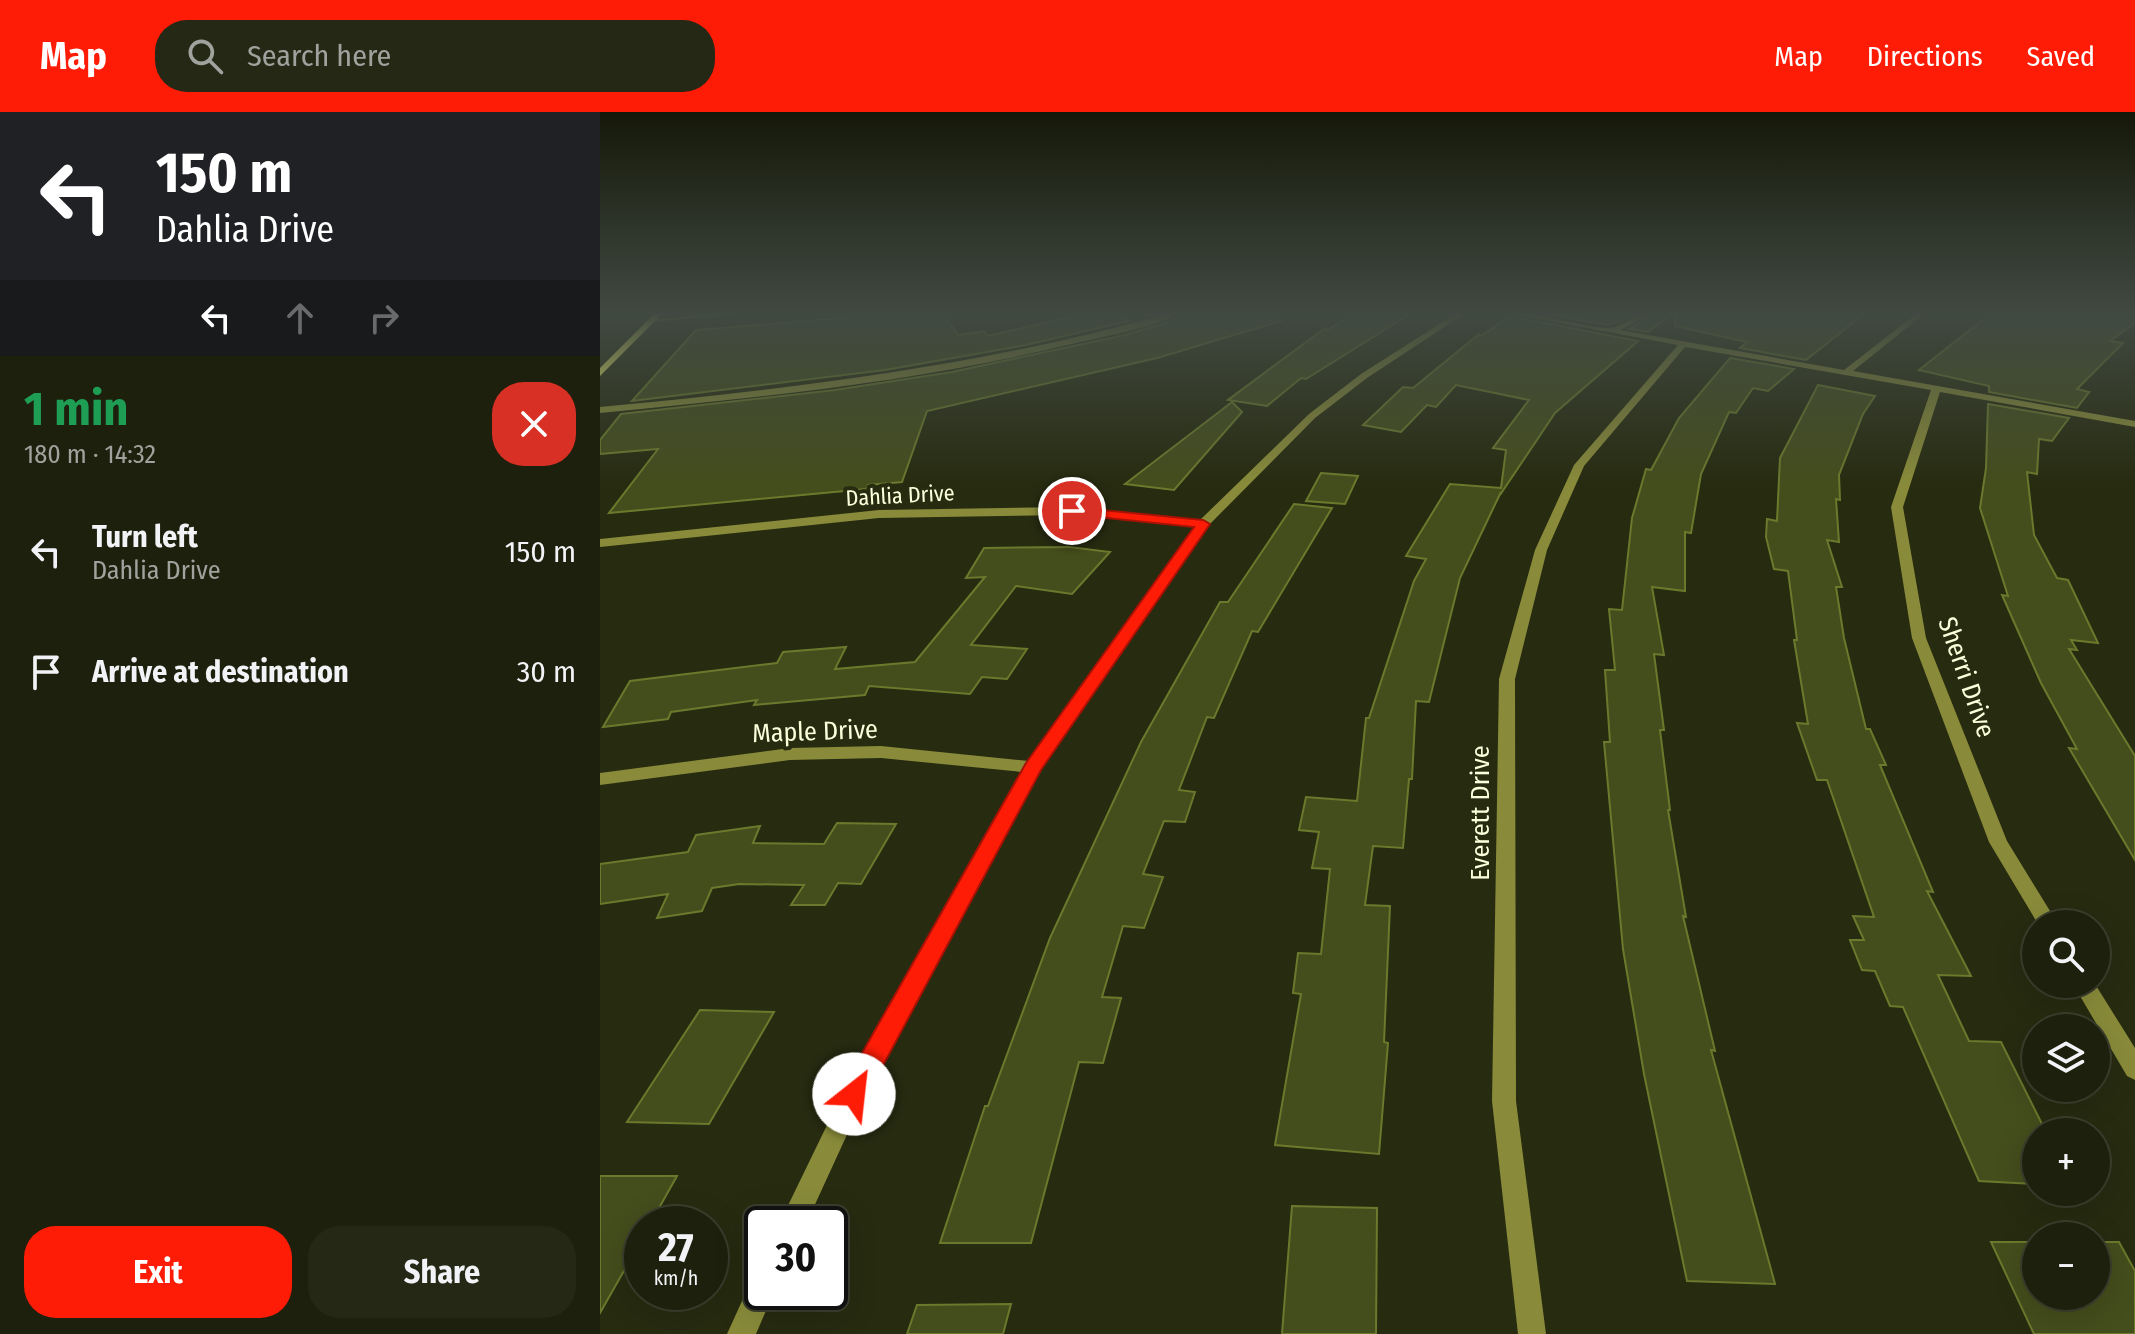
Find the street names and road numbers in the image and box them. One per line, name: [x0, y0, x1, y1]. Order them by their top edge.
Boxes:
street label: Dahlia Drive: [845, 479, 955, 512]
street label: Sherri Drive: [1931, 613, 2002, 741]
street label: Maple Drive: [752, 714, 878, 749]
street label: Everett Drive: [1465, 745, 1496, 881]

